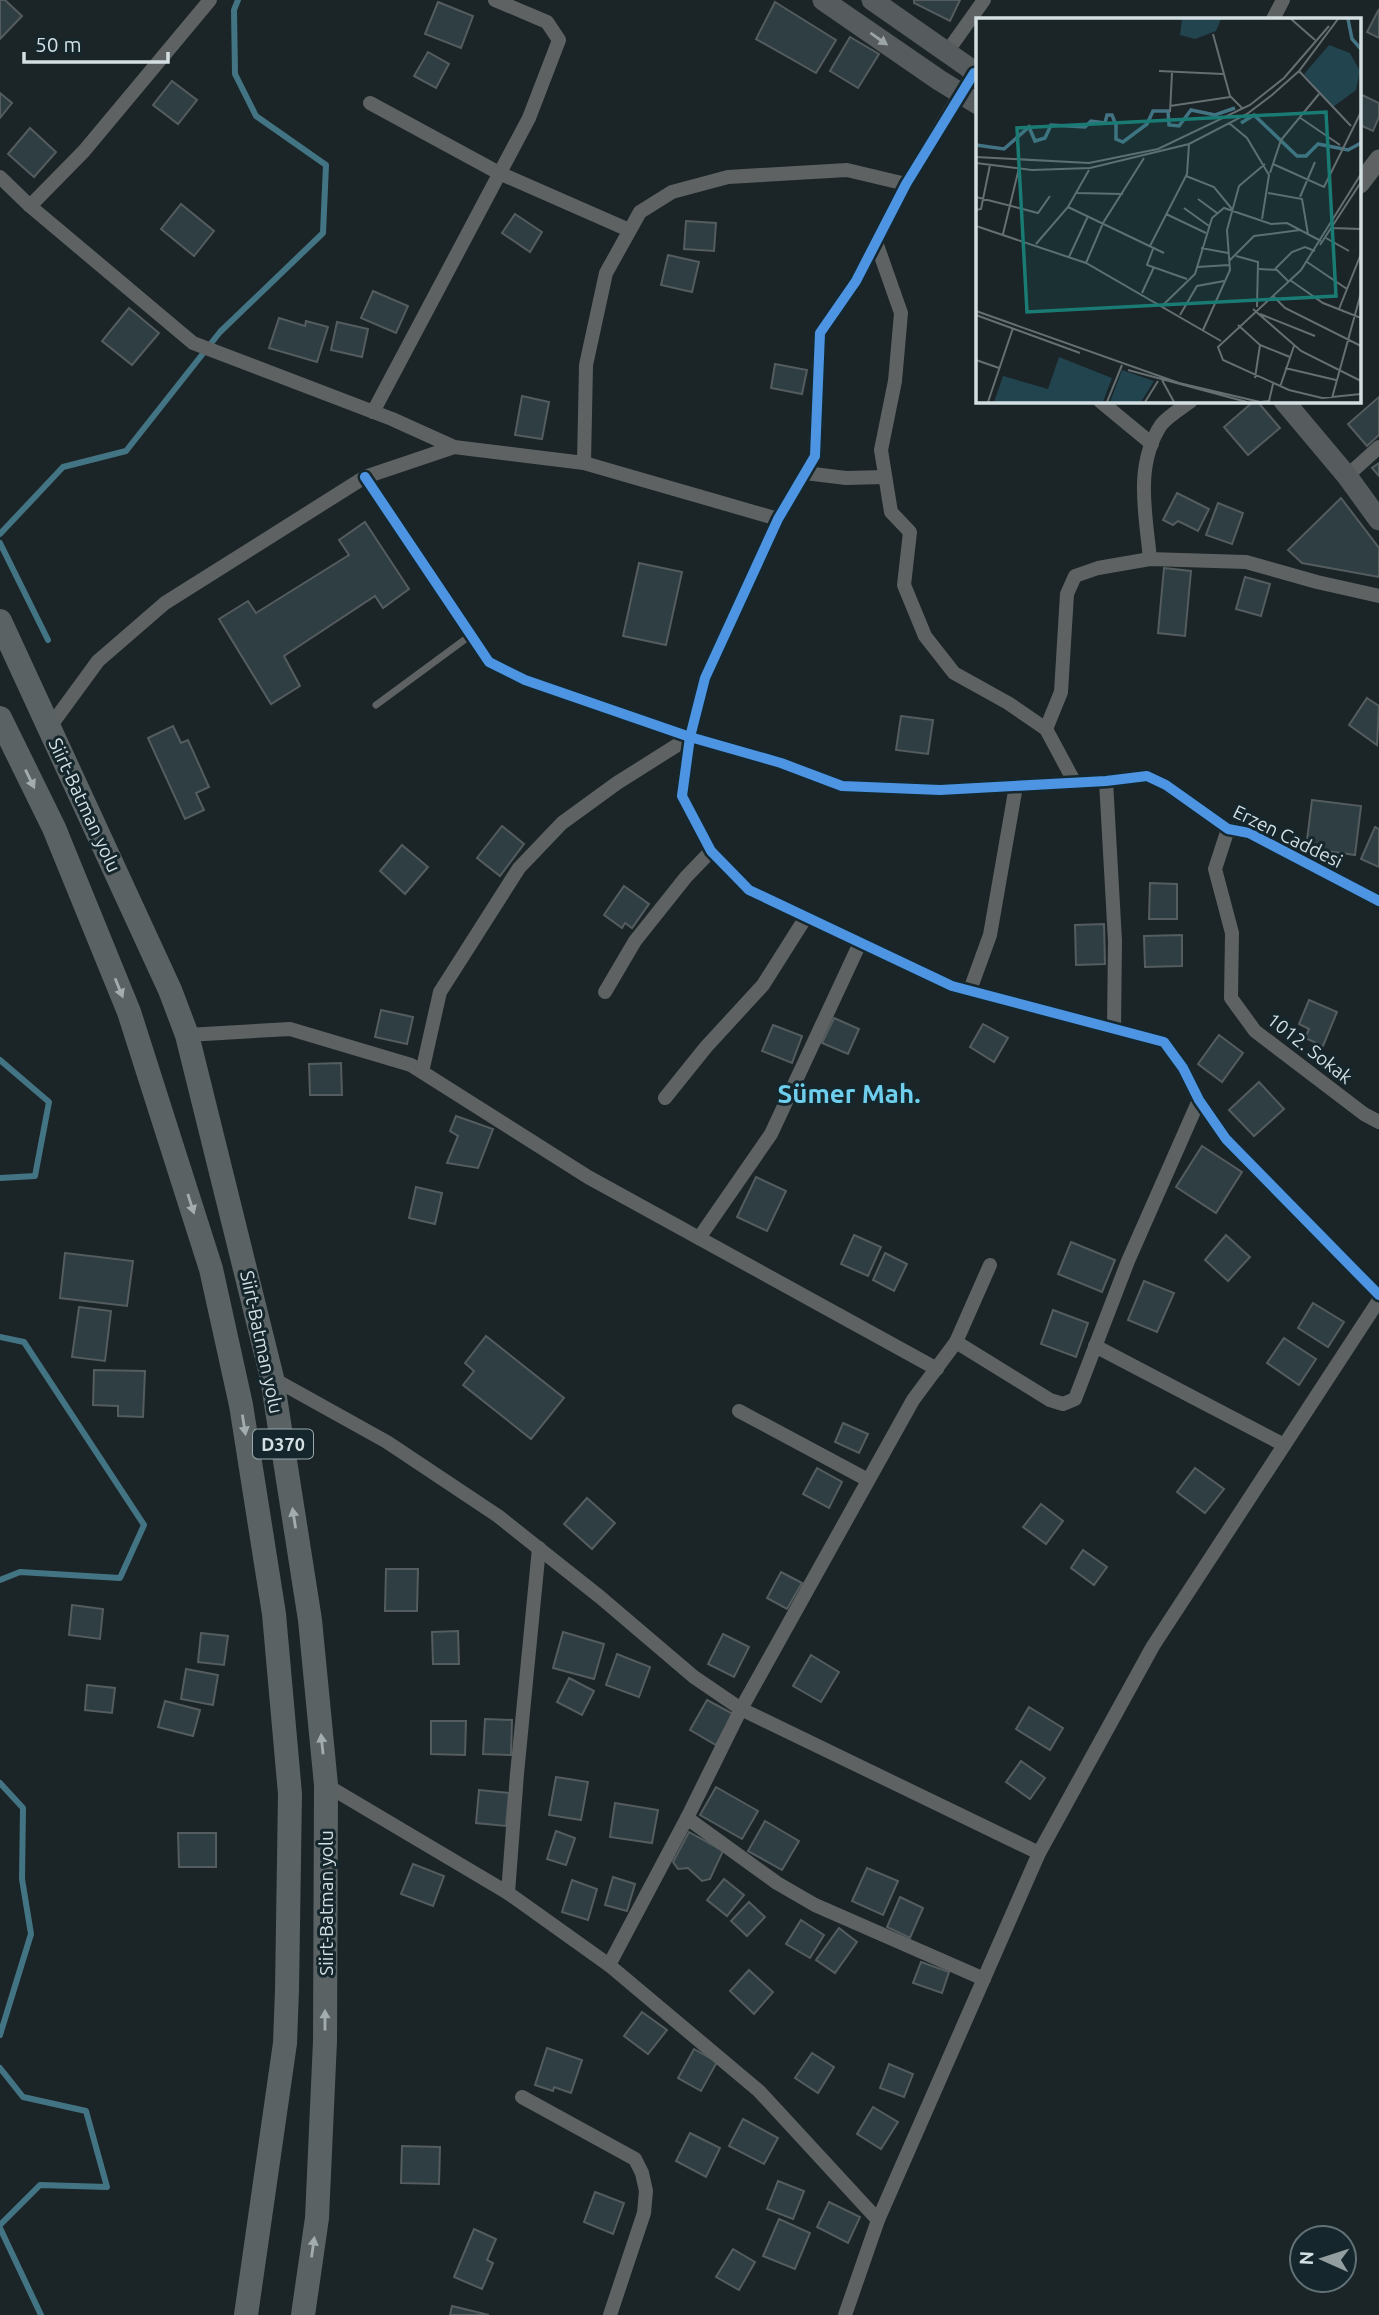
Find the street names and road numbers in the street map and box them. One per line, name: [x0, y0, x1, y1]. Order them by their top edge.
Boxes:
street label: Siirt-Batman yolu: [44, 734, 126, 876]
street label: Erzen Caddesi: [1230, 800, 1346, 872]
street label: 1012. Sokak: [1263, 1008, 1357, 1088]
street label: Siirt-Batman yolu: [236, 1269, 288, 1415]
road number: D370: [253, 1429, 313, 1458]
street label: Siirt-Batman yolu: [315, 1830, 337, 1976]

